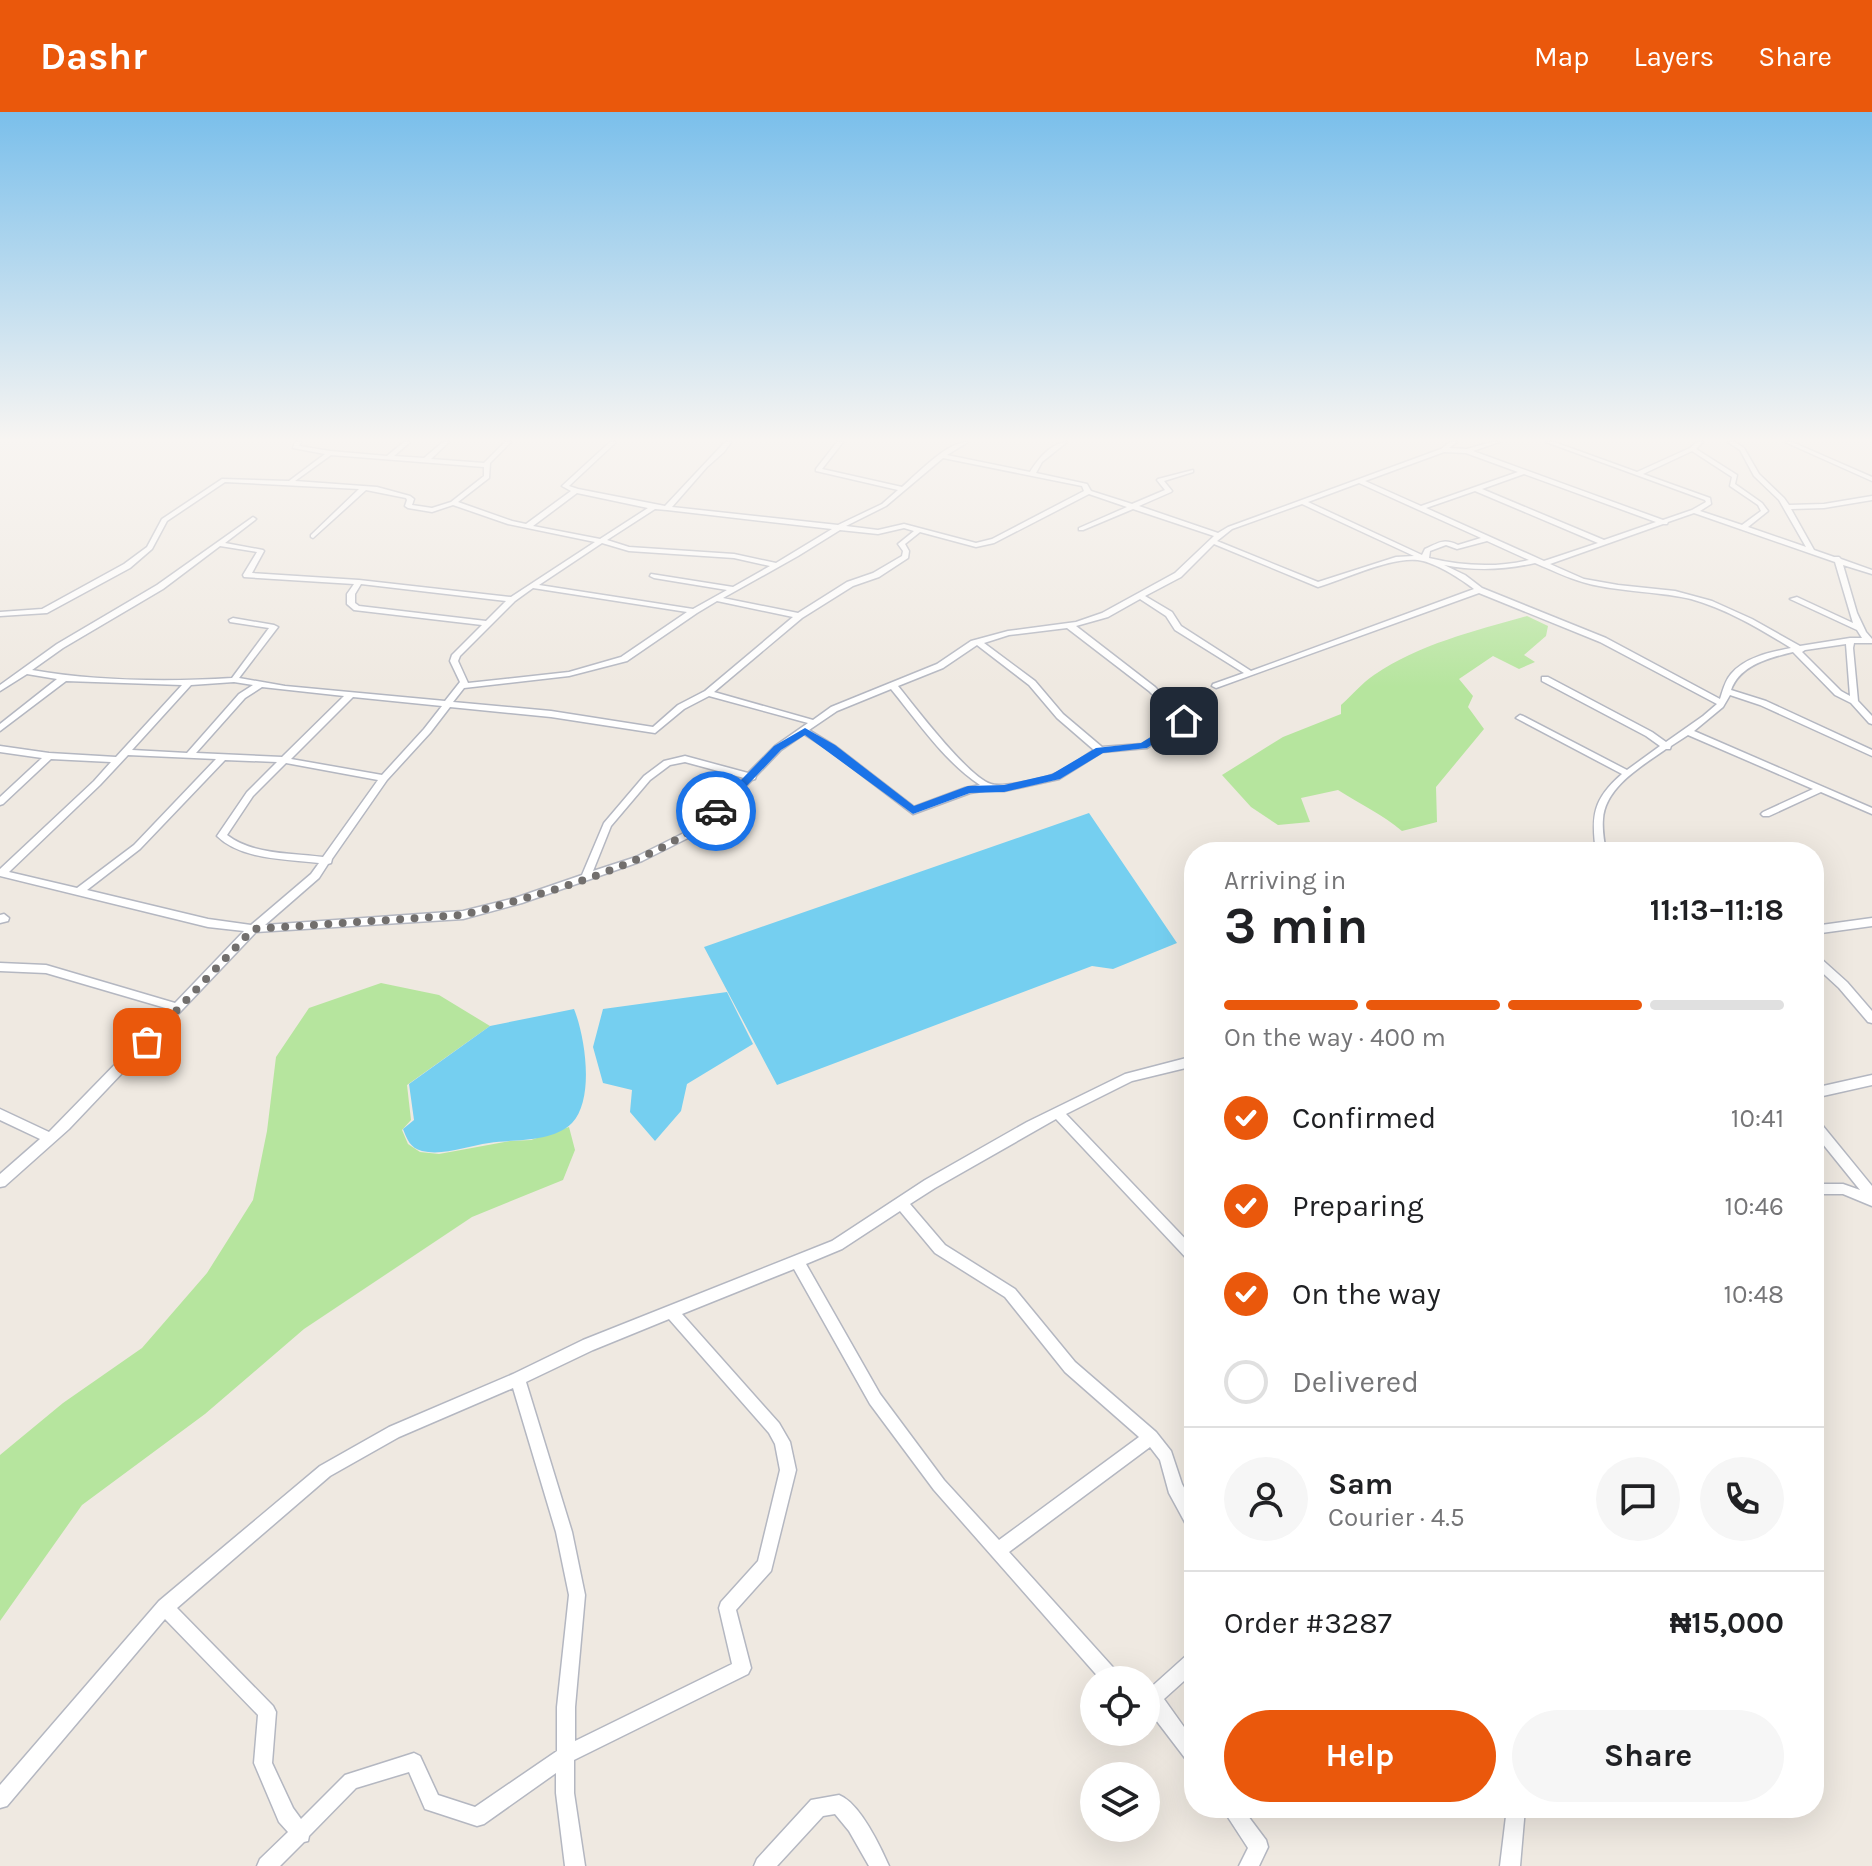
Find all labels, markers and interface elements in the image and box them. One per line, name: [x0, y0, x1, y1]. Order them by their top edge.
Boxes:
text: Dashr: [40, 34, 147, 79]
text: Map: [1534, 40, 1589, 73]
text: Layers: [1633, 40, 1714, 73]
text: Share: [1758, 40, 1832, 73]
pin: [1150, 687, 1218, 755]
icon: home: [1162, 699, 1206, 743]
courier: [676, 771, 756, 851]
icon: car: [694, 789, 738, 833]
text: Arriving in: [1224, 865, 1346, 896]
text: 11:13–11:18: [1650, 892, 1784, 928]
text: 3 min: [1224, 895, 1368, 956]
pin: [113, 1008, 181, 1076]
icon: bag: [125, 1020, 169, 1064]
text: On the way · 400 m: [1224, 1022, 1446, 1053]
icon: check: [1224, 1096, 1268, 1140]
text: Confirmed: [1292, 1100, 1436, 1136]
text: 10:41: [1731, 1103, 1784, 1134]
icon: check: [1224, 1184, 1268, 1228]
text: Preparing: [1292, 1188, 1424, 1224]
text: 10:46: [1725, 1191, 1784, 1222]
icon: check: [1224, 1272, 1268, 1316]
text: On the way: [1292, 1276, 1441, 1312]
text: 10:48: [1723, 1279, 1784, 1310]
text: Delivered: [1292, 1364, 1419, 1400]
button: person: [1224, 1457, 1308, 1541]
button: chat: [1596, 1457, 1680, 1541]
button: phone: [1700, 1457, 1784, 1541]
text: Sam: [1328, 1466, 1393, 1502]
text: Courier · 4.5: [1328, 1502, 1465, 1533]
text: Order #3287: [1224, 1605, 1392, 1641]
text: ₦15,000: [1670, 1605, 1784, 1641]
map controls: [1080, 1666, 1160, 1842]
button: locate: [1080, 1666, 1160, 1746]
button: Help: [1224, 1710, 1496, 1802]
button: Share: [1512, 1710, 1784, 1802]
button: layers: [1080, 1762, 1160, 1842]

